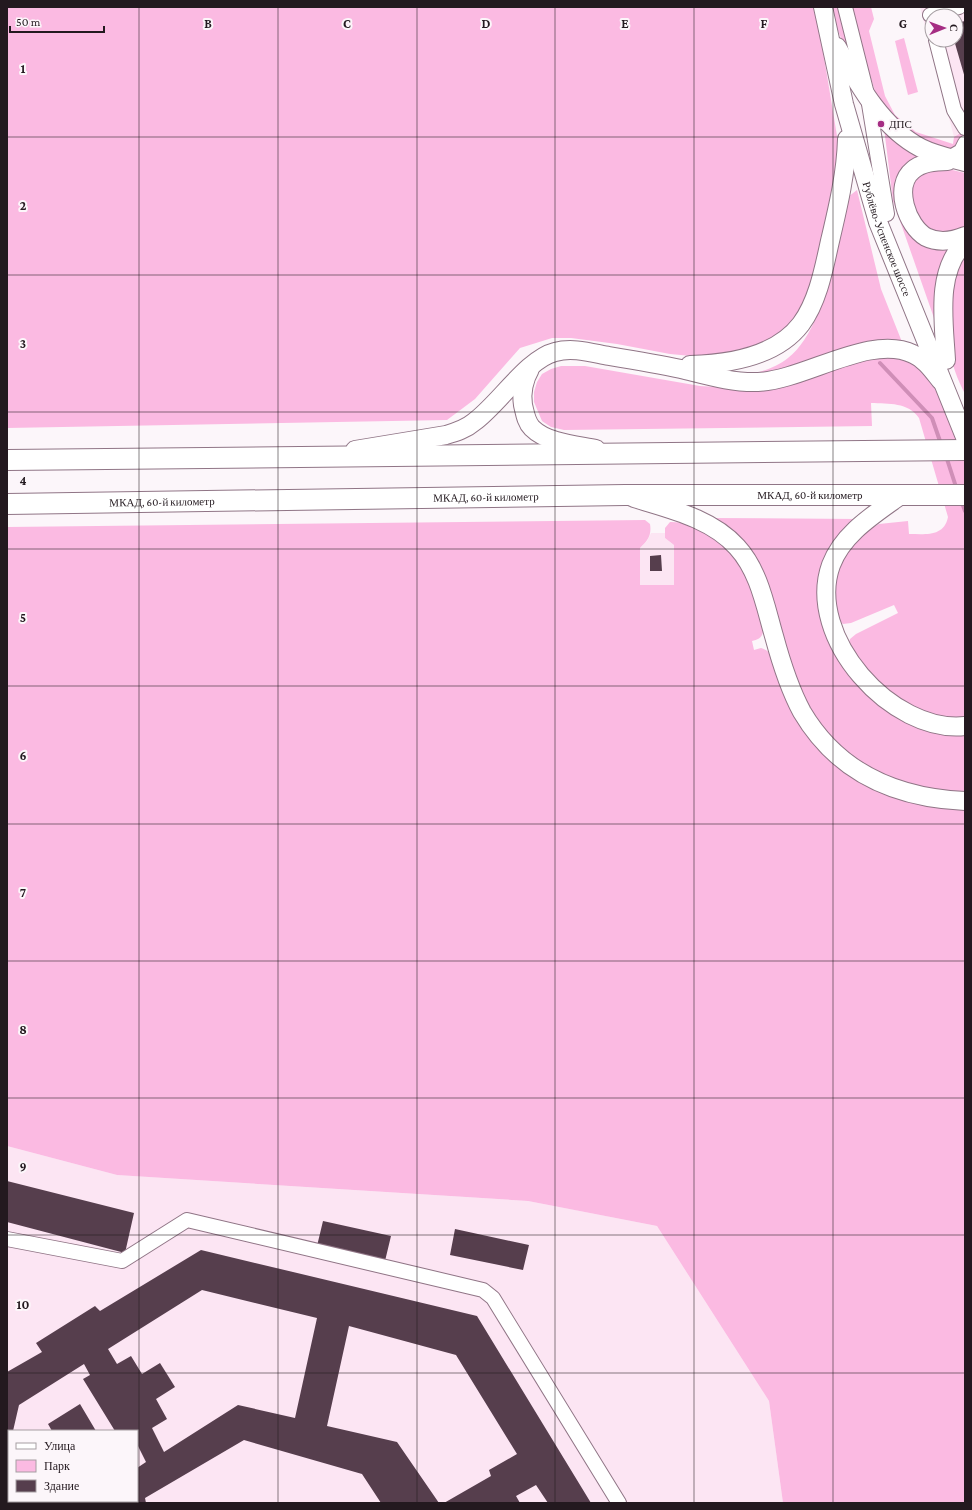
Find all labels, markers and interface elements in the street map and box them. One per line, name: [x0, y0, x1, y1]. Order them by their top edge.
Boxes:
scale bar: [10, 8, 104, 34]
north arrow: [924, 8, 964, 48]
text: 50 m: [16, 15, 41, 29]
text: B: [204, 16, 212, 31]
text: C: [343, 16, 351, 31]
text: D: [482, 16, 491, 31]
text: E: [621, 16, 629, 31]
text: F: [761, 16, 768, 31]
text: G: [899, 16, 907, 31]
text: С: [948, 24, 960, 32]
text: 1: [21, 61, 26, 76]
place label: ДПС: [889, 118, 912, 130]
marker: ДПС: [876, 119, 886, 129]
street label: Рублёво-Успенское шоссе: [861, 180, 913, 298]
text: 2: [20, 198, 27, 213]
text: 3: [20, 336, 26, 351]
text: 4: [19, 473, 27, 488]
street label: МКАД, 60-й километр: [757, 489, 863, 502]
street label: МКАД, 60-й километр: [433, 490, 539, 504]
street label: МКАД, 60-й километр: [109, 495, 215, 509]
text: 5: [20, 610, 26, 625]
text: 6: [19, 748, 27, 763]
text: 7: [20, 885, 26, 900]
text: 8: [19, 1022, 27, 1037]
text: 9: [19, 1159, 27, 1174]
text: 10: [17, 1297, 29, 1312]
legend: [8, 1430, 138, 1502]
text: Улица: [44, 1439, 76, 1453]
text: Парк: [44, 1459, 70, 1473]
text: Здание: [44, 1479, 79, 1493]

